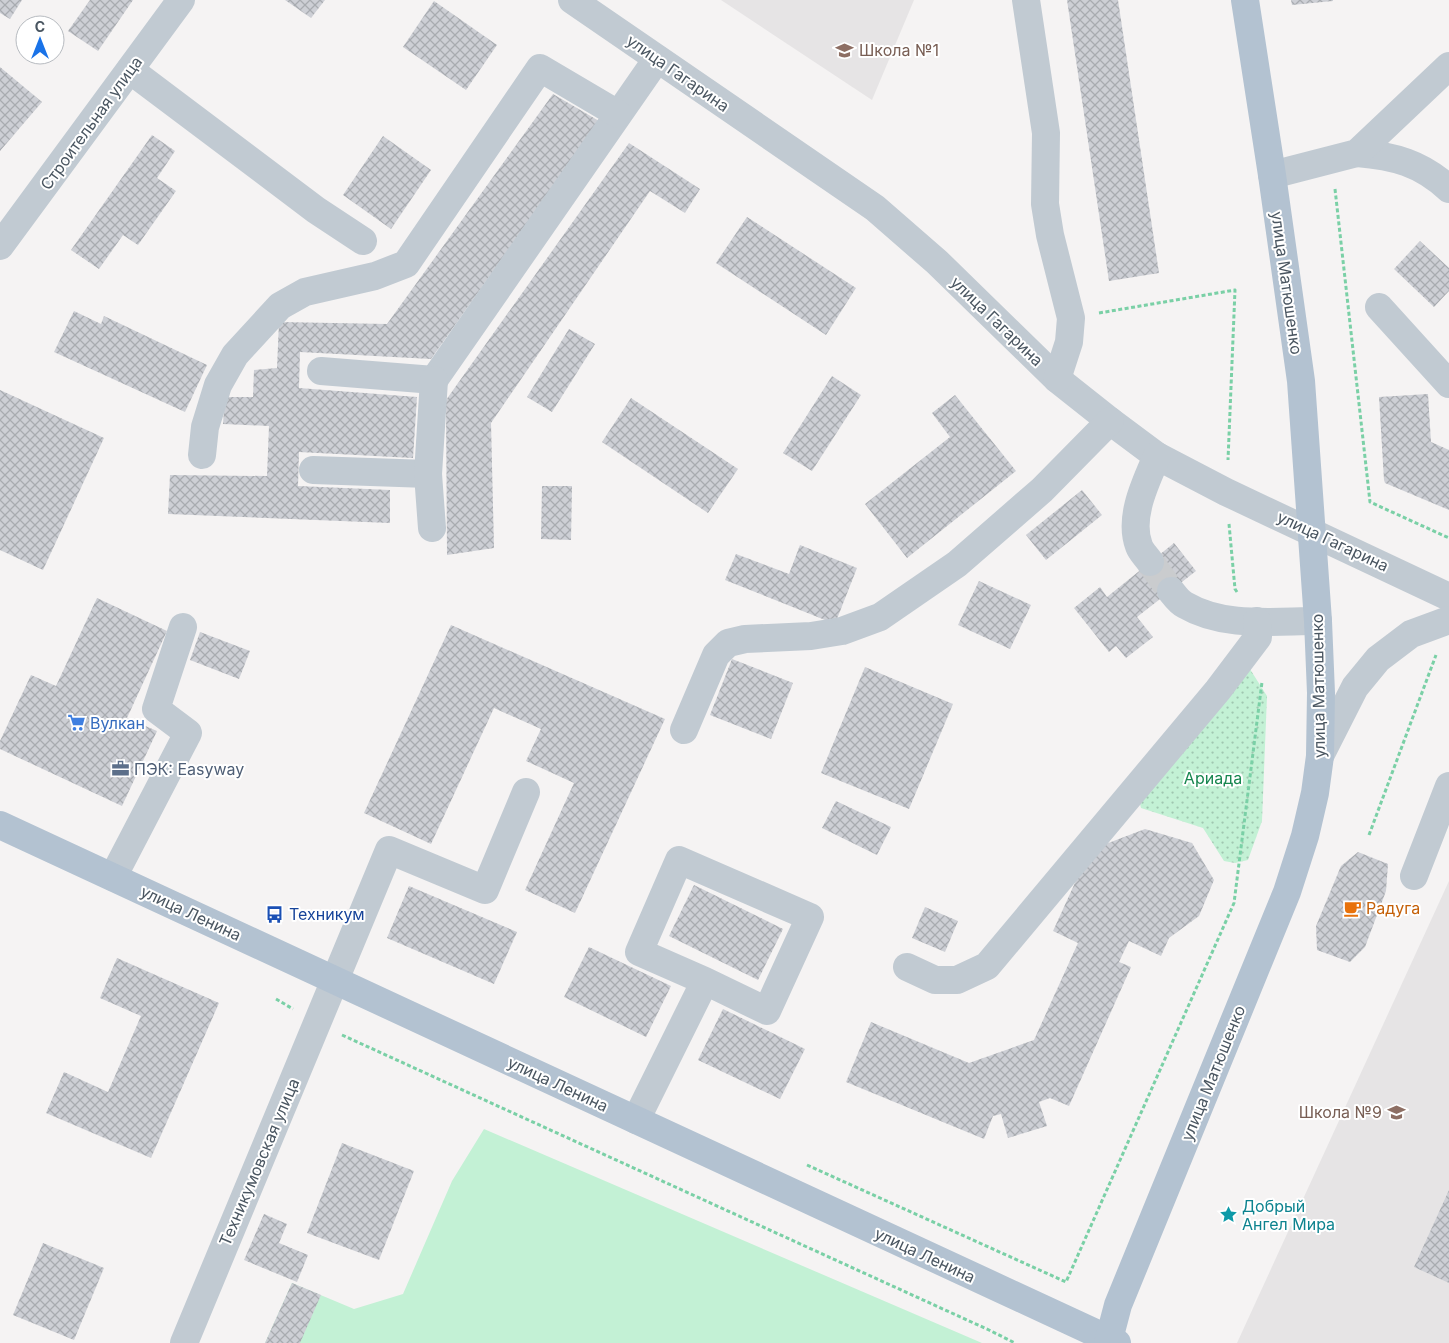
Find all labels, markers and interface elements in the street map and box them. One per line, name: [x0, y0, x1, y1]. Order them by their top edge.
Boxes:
north arrow: [15, 15, 65, 65]
text: С: [35, 18, 45, 35]
street label: улица Гагарина: [623, 30, 733, 116]
school or university icon: Школа №1: [835, 40, 855, 60]
place label: Школа №1: [859, 40, 939, 60]
street label: Строительная улица: [36, 52, 146, 194]
street label: улица Матюшенко: [1267, 210, 1307, 356]
street label: улица Гагарина: [947, 272, 1047, 370]
street label: улица Гагарина: [1274, 506, 1392, 576]
street label: улица Матюшенко: [1307, 614, 1329, 758]
supermarket icon: Вулкан: [66, 713, 86, 733]
place label: Вулкан: [90, 713, 145, 733]
office icon: ПЭК: Easyway: [110, 759, 130, 779]
place label: ПЭК: Easyway: [134, 759, 244, 779]
park label: Ариада: [1184, 768, 1242, 788]
street label: улица Ленина: [138, 881, 244, 945]
cafe icon: Радуга: [1342, 898, 1362, 918]
place label: Радуга: [1366, 898, 1420, 918]
bus stop icon: Техникум: [265, 904, 285, 924]
place label: Техникум: [289, 904, 365, 924]
street label: улица Матюшенко: [1177, 1002, 1249, 1144]
street label: улица Ленина: [505, 1052, 611, 1116]
street label: Техникумовская улица: [215, 1075, 303, 1249]
place label: Школа №9: [1299, 1102, 1382, 1122]
school or university icon: Школа №9: [1386, 1102, 1406, 1122]
place label: Добрый Ангел Мира: [1242, 1196, 1335, 1234]
place icon: Добрый Ангел Мира: [1218, 1205, 1238, 1225]
street label: улица Ленина: [872, 1223, 978, 1287]

